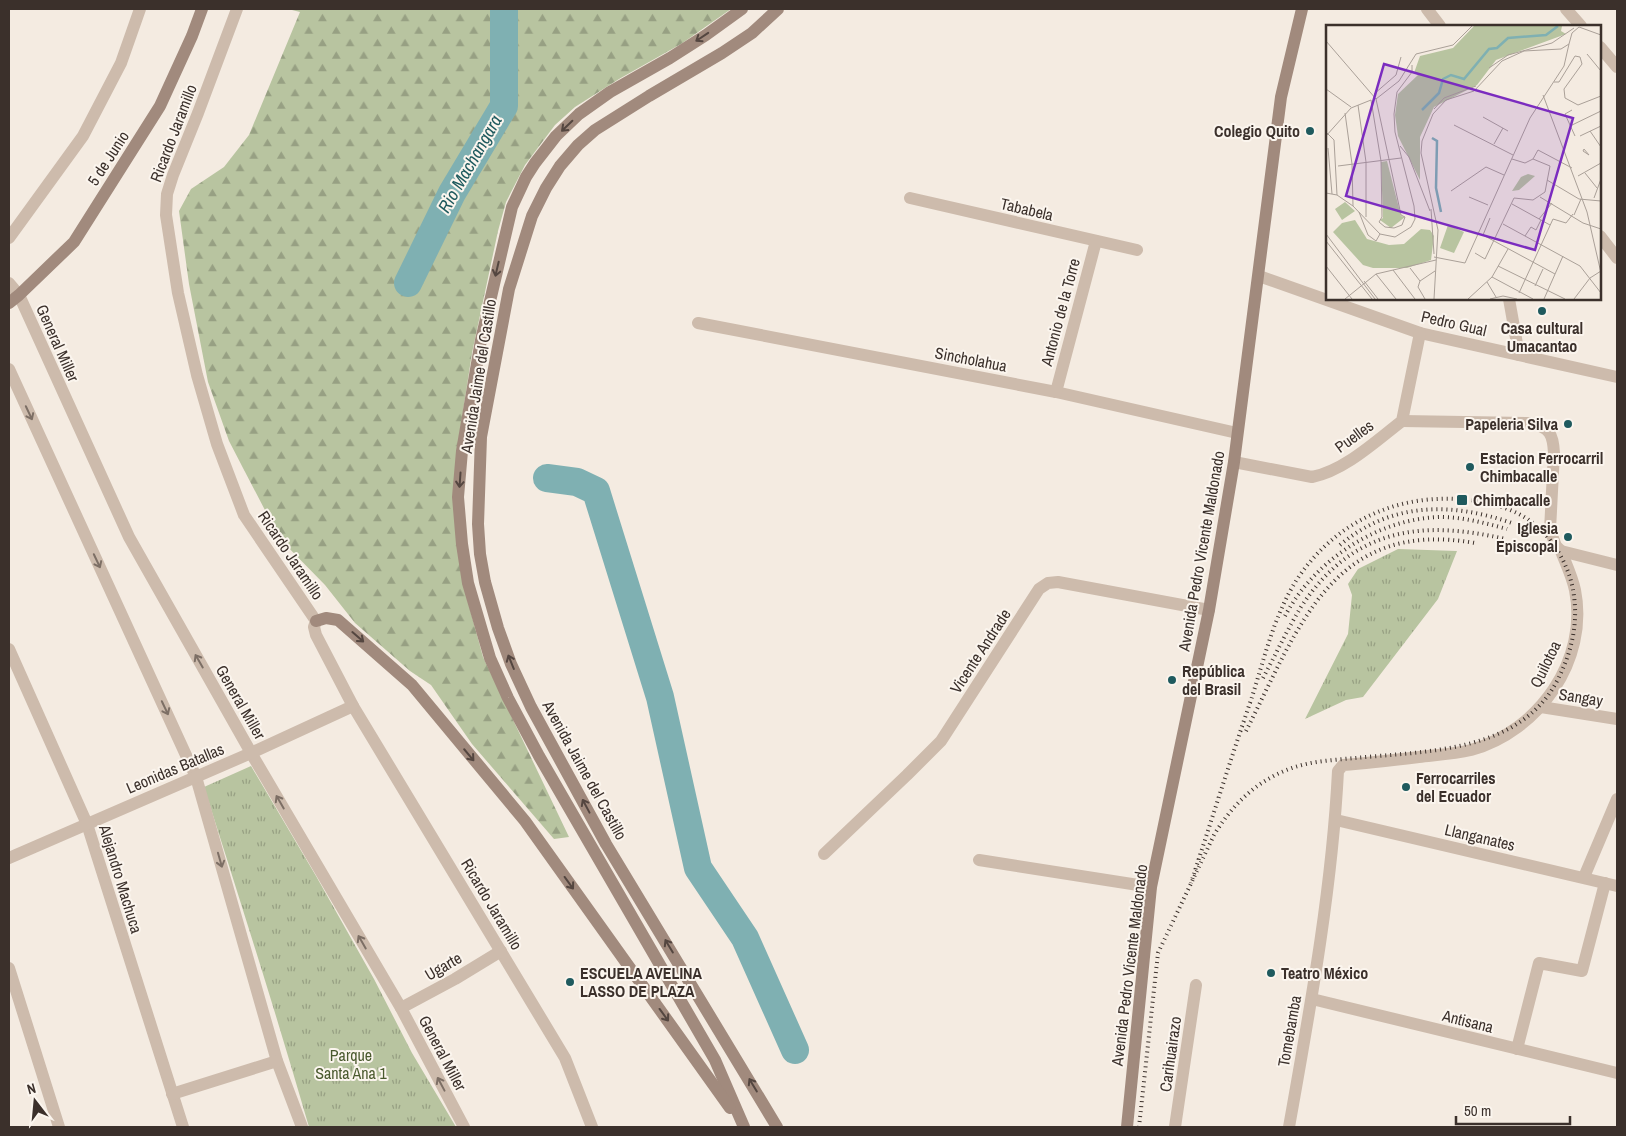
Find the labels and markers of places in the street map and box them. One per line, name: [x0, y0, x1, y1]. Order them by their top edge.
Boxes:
place label: Colegio Quito: [1214, 120, 1300, 142]
marker: Colegio Quito: [1304, 125, 1316, 137]
marker: Casa cultural Umacantao: [1536, 305, 1548, 317]
place label: Casa cultural Umacantao: [1501, 317, 1583, 357]
place label: Papeleria Silva: [1465, 413, 1559, 435]
marker: Papeleria Silva: [1562, 418, 1574, 430]
place label: Estacion Ferrocarril Chimbacalle: [1480, 447, 1603, 487]
marker: Estacion Ferrocarril Chimbacalle: [1464, 461, 1476, 473]
place label: Chimbacalle: [1473, 489, 1550, 511]
marker: Chimbacalle: [1455, 493, 1469, 507]
place label: Iglesia Episcopal: [1496, 517, 1559, 557]
marker: Iglesia Episcopal: [1562, 531, 1574, 543]
place label: República del Brasil: [1182, 660, 1245, 700]
marker: República del Brasil: [1166, 674, 1178, 686]
place label: Ferrocarriles del Ecuador: [1416, 767, 1496, 807]
marker: Ferrocarriles del Ecuador: [1400, 781, 1412, 793]
place label: ESCUELA AVELINA LASSO DE PLAZA: [580, 962, 703, 1002]
place label: Teatro México: [1281, 962, 1368, 984]
marker: Teatro México: [1265, 967, 1277, 979]
marker: ESCUELA AVELINA LASSO DE PLAZA: [564, 976, 576, 988]

